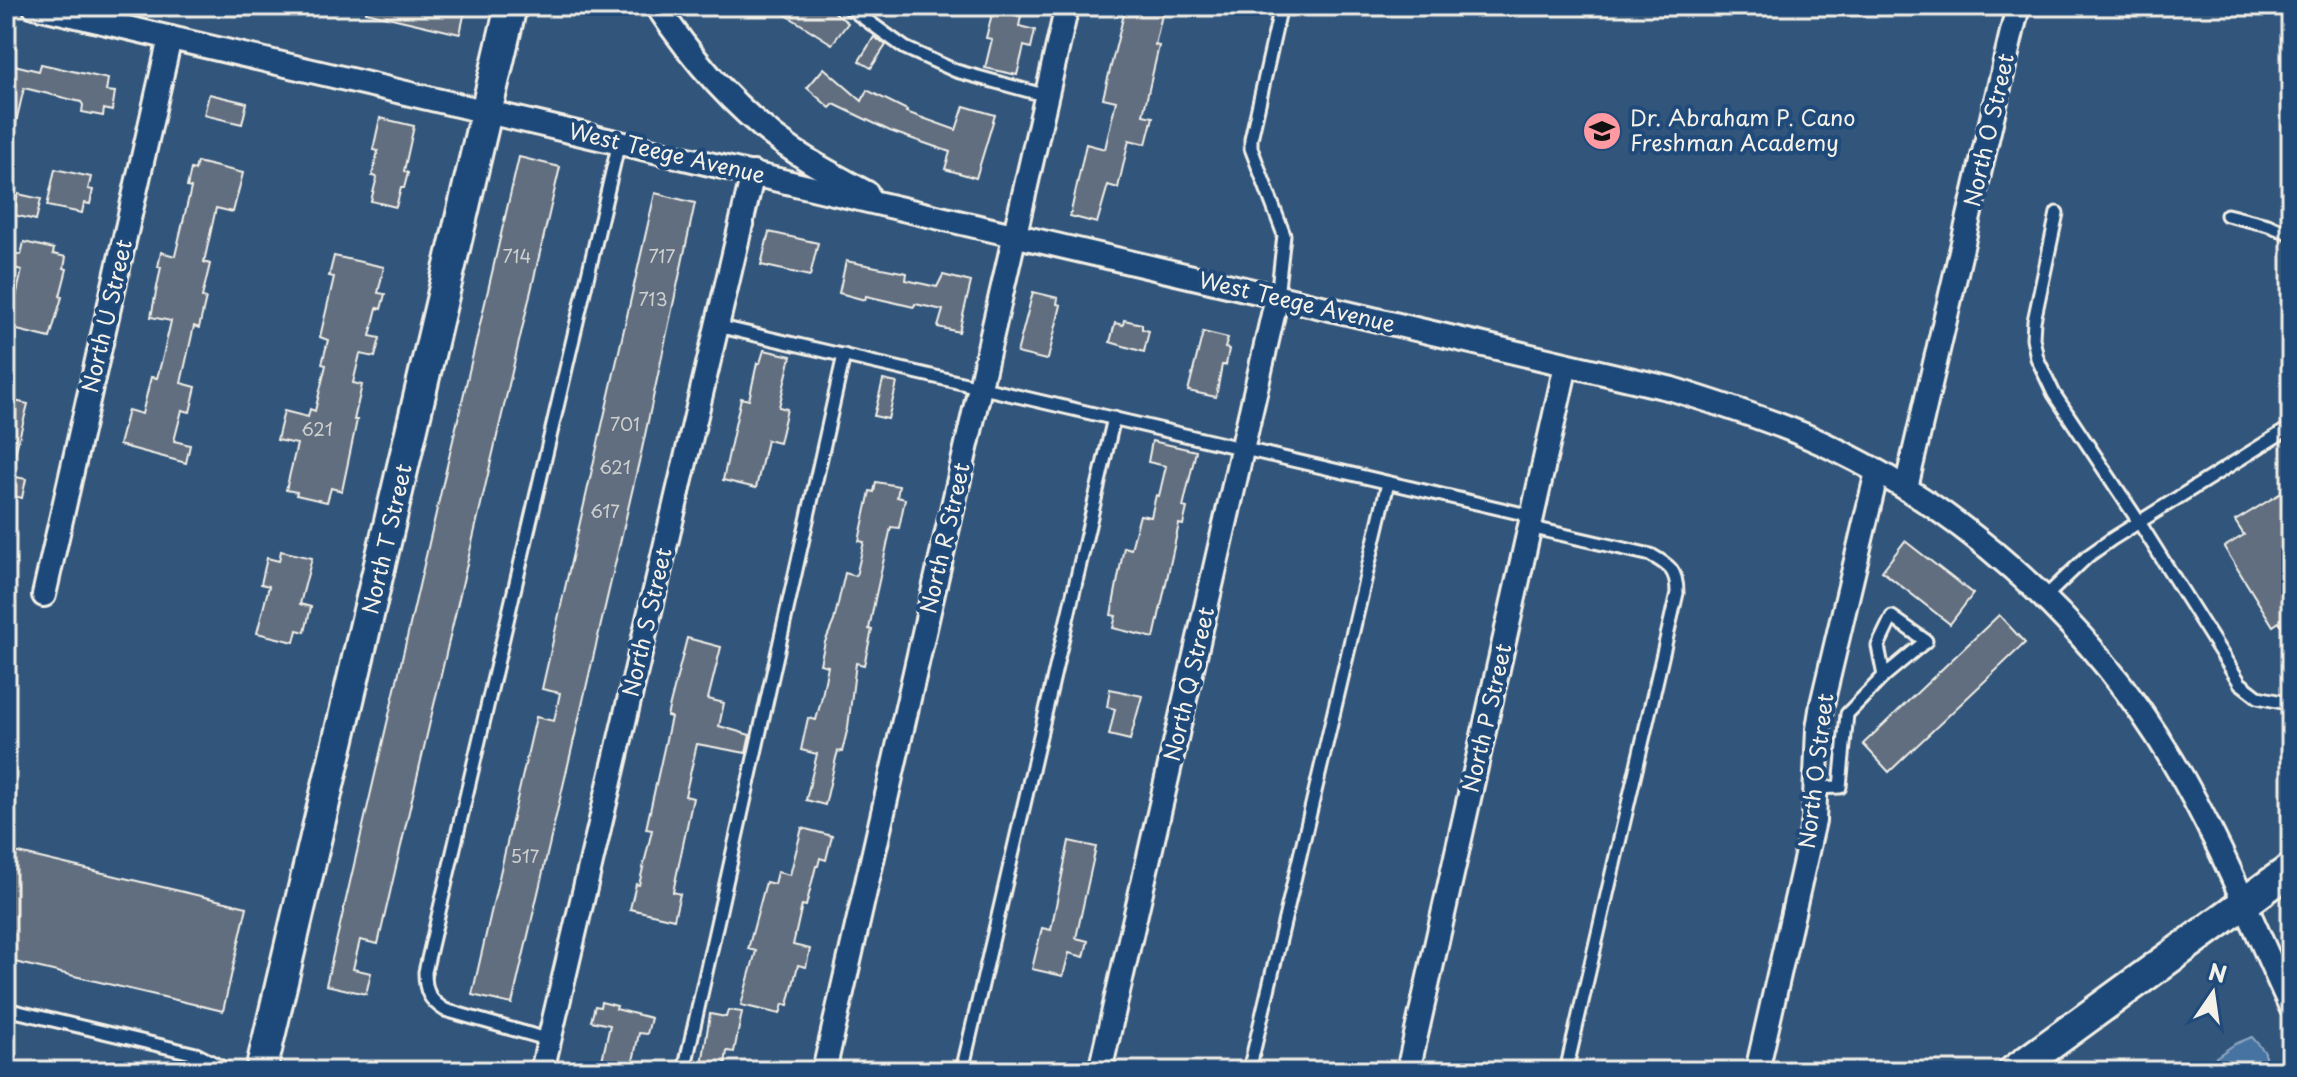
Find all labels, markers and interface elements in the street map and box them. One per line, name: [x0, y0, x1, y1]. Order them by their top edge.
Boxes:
street label: North O Street: [1954, 50, 2021, 210]
place label: Dr. Abraham P. Cano Freshman Academy: [1630, 100, 1856, 158]
school or university icon: Dr. Abraham P. Cano Freshman Academy: [1581, 110, 1623, 152]
street label: West Teege Avenue: [566, 113, 769, 190]
street label: North U Street: [72, 236, 139, 396]
house number: 714: [503, 242, 531, 269]
house number: 717: [649, 242, 676, 269]
street label: West Teege Avenue: [1196, 262, 1399, 339]
house number: 713: [638, 285, 668, 312]
house number: 701: [610, 410, 640, 437]
house number: 621: [301, 415, 333, 442]
house number: 621: [599, 453, 631, 480]
street label: North R Street: [910, 459, 977, 616]
street label: North T Street: [352, 460, 419, 617]
house number: 617: [590, 497, 620, 524]
street label: North S Street: [612, 544, 679, 700]
street label: North Q Street: [1154, 603, 1221, 764]
street label: North P Street: [1452, 640, 1519, 795]
street label: North O Street: [1789, 691, 1840, 850]
house number: 517: [511, 842, 540, 869]
north arrow: [2173, 953, 2253, 1033]
text: N: [2206, 954, 2230, 990]

